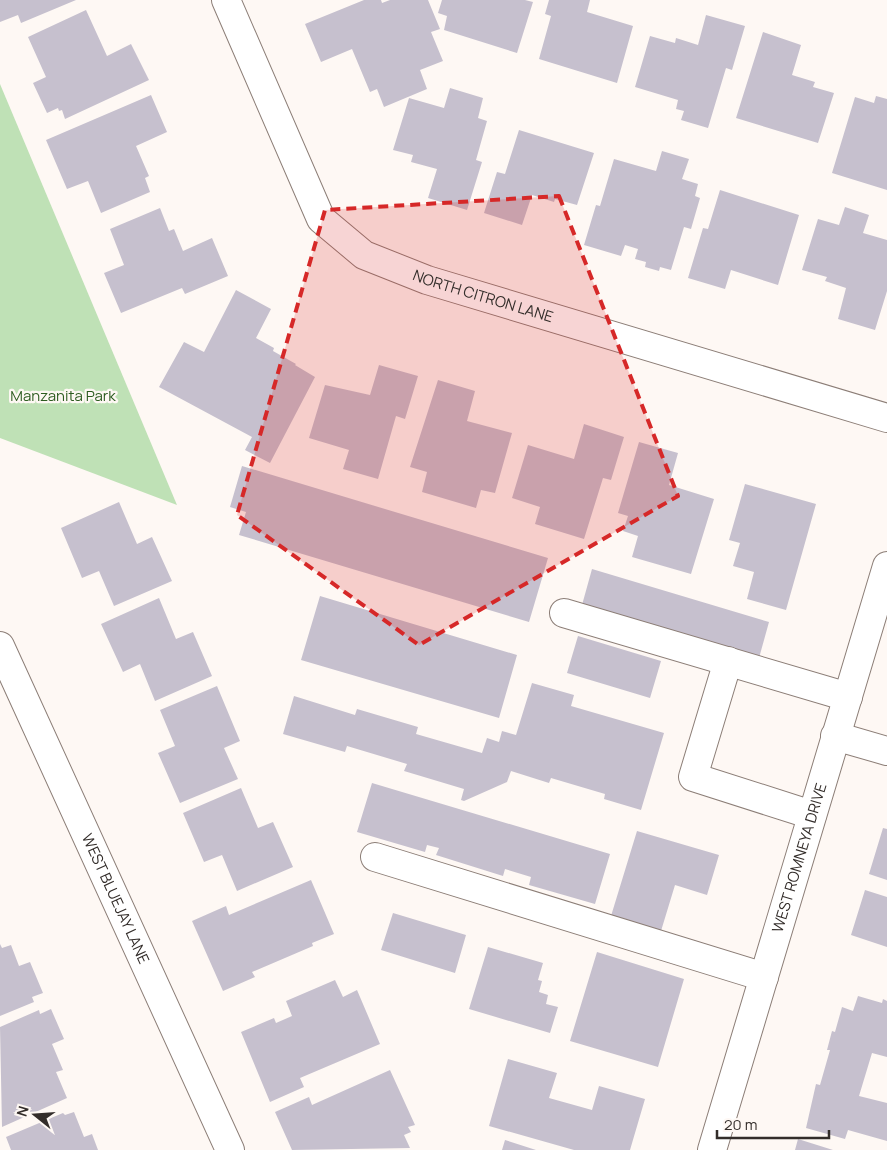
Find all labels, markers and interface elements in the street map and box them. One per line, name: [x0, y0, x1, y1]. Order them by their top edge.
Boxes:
street label: NORTH CITRON LANE: [410, 264, 556, 327]
park label: Manzanita Park: [10, 385, 116, 406]
street label: WEST ROMNEYA DRIVE: [767, 780, 831, 935]
street label: WEST BLUEJAY LANE: [77, 830, 155, 967]
north arrow: [10, 1090, 60, 1140]
text: N: [12, 1103, 33, 1119]
scale bar: [717, 1108, 830, 1140]
text: 20 m: [724, 1114, 757, 1135]

